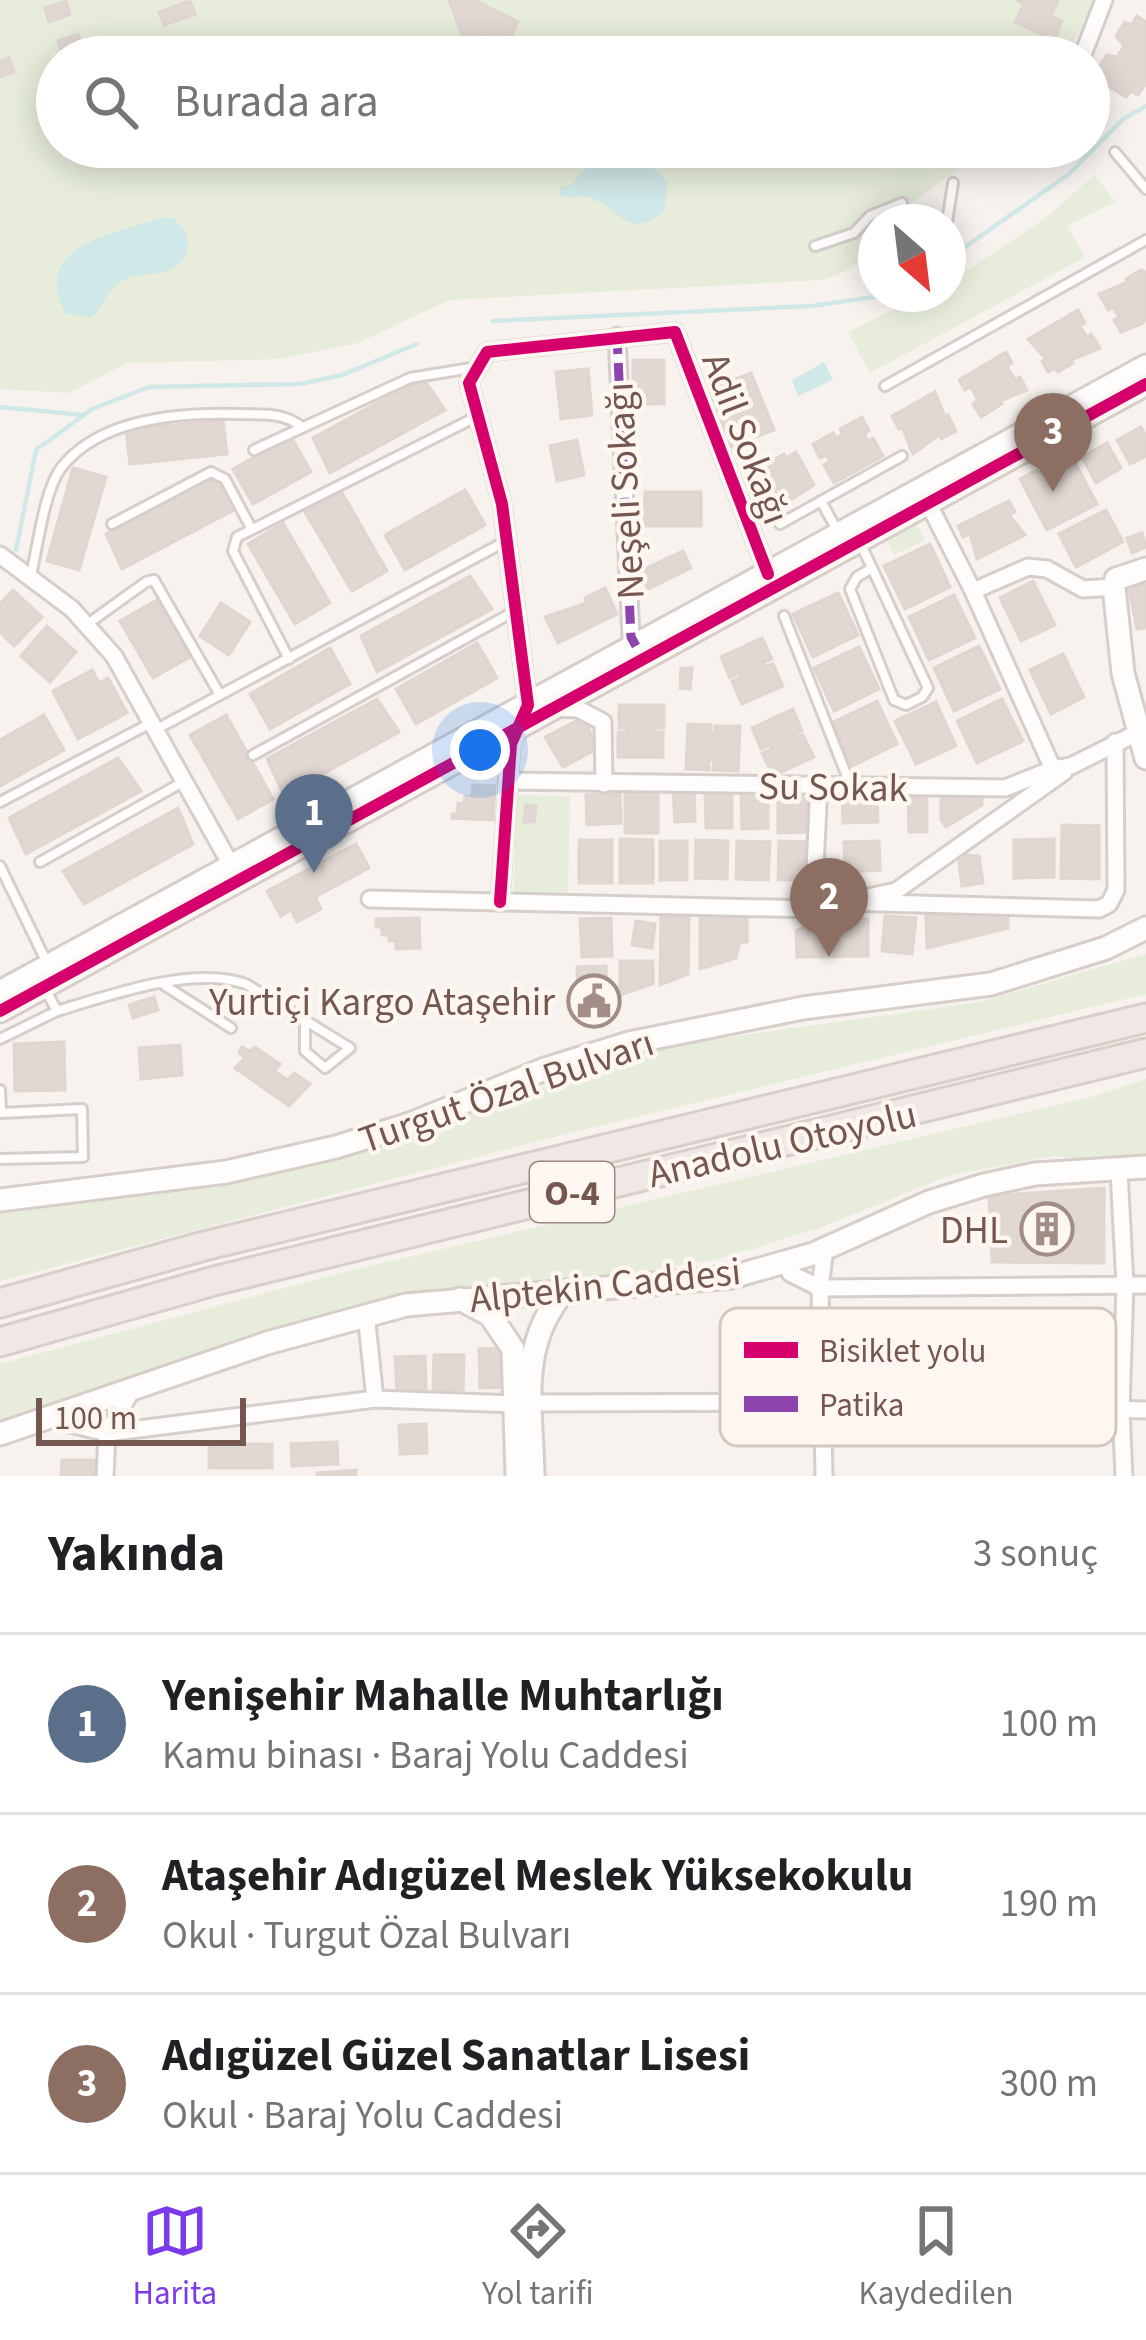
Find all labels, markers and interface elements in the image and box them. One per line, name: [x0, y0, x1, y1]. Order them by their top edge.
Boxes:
search box: [36, 36, 1110, 168]
icon: search: [78, 69, 144, 135]
text: Burada ara: [174, 70, 379, 134]
north arrow: [858, 204, 966, 312]
street label: Adil Sokağı: [687, 345, 804, 533]
street label: Neşeli Sokağı: [592, 381, 660, 601]
pin: 3: [1014, 393, 1092, 492]
your location: [450, 720, 510, 780]
street label: Su Sokak: [758, 759, 908, 817]
pin: 1: [275, 774, 353, 873]
pin: 2: [790, 858, 868, 957]
public building icon: Yurtiçi Kargo Ataşehir: [566, 973, 622, 1029]
place label: Yurtiçi Kargo Ataşehir: [208, 975, 555, 1031]
street label: Turgut Özal Bulvarı: [352, 1015, 662, 1169]
street label: Anadolu Otoyolu: [643, 1087, 922, 1203]
road number: O-4: [530, 1162, 614, 1222]
building icon: DHL: [1019, 1201, 1075, 1257]
place label: DHL: [940, 1203, 1008, 1259]
street label: Alptekin Caddesi: [467, 1244, 744, 1328]
legend: [720, 1308, 1116, 1446]
text: Bisiklet yolu: [819, 1328, 987, 1375]
text: Patika: [819, 1382, 904, 1429]
scale bar: [36, 1392, 246, 1445]
text: 100 m: [54, 1395, 137, 1442]
text: Yakında: [48, 1518, 225, 1590]
text: 3 sonuç: [973, 1526, 1098, 1582]
text: Yenişehir Mahalle Muhtarlığı: [162, 1664, 724, 1728]
text: 1: [77, 1696, 97, 1752]
text: 100 m: [1000, 1696, 1098, 1752]
text: Kamu binası · Baraj Yolu Caddesi: [162, 1728, 689, 1784]
text: Ataşehir Adıgüzel Meslek Yüksekokulu: [162, 1844, 913, 1908]
text: 2: [77, 1876, 97, 1932]
text: 190 m: [1000, 1876, 1098, 1932]
text: Okul · Turgut Özal Bulvarı: [162, 1908, 572, 1964]
text: Adıgüzel Güzel Sanatlar Lisesi: [162, 2024, 750, 2088]
text: 3: [77, 2056, 97, 2112]
text: 300 m: [1000, 2056, 1098, 2112]
text: Okul · Baraj Yolu Caddesi: [162, 2088, 563, 2144]
tab: Harita: [132, 2198, 217, 2317]
tab: Yol tarifi: [482, 2198, 594, 2317]
tab: Kaydedilen: [859, 2198, 1014, 2317]

